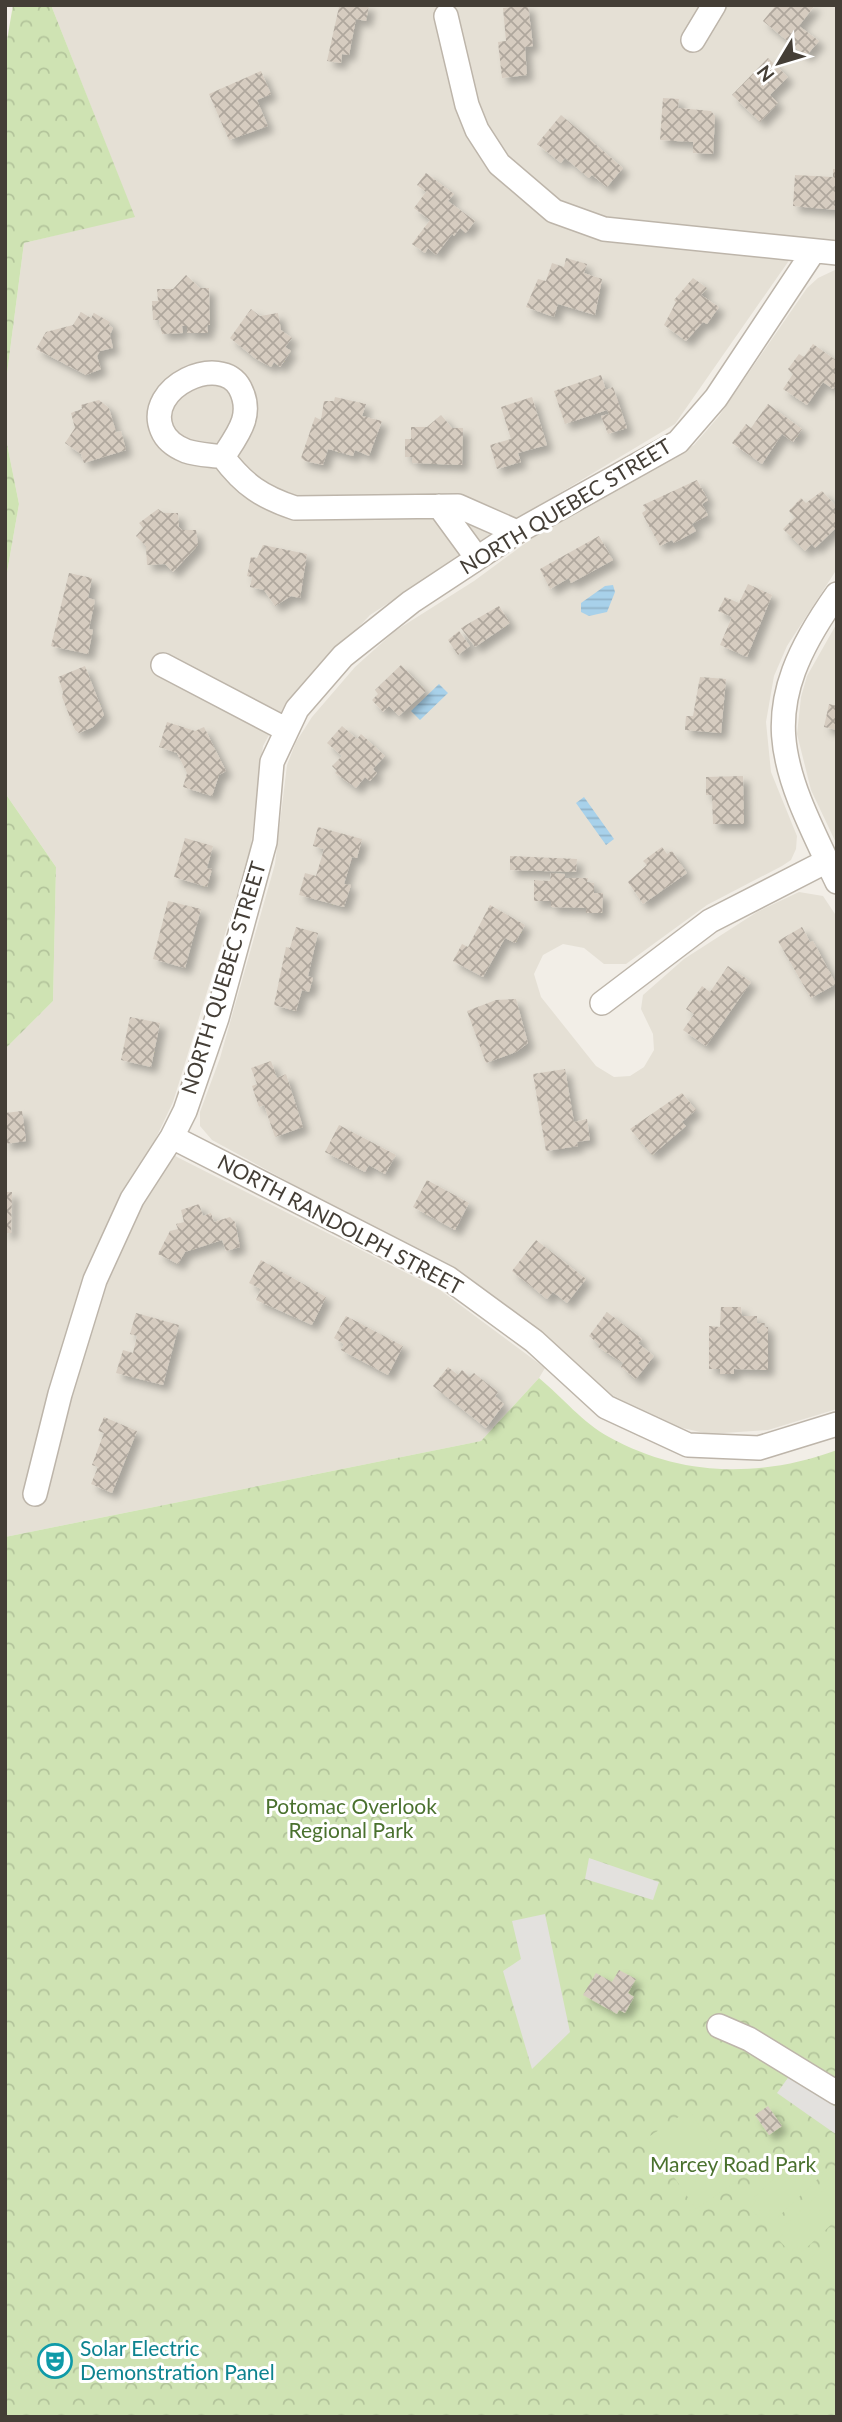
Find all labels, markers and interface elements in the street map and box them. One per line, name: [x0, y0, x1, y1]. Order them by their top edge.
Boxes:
north arrow: [744, 28, 814, 98]
text: N: [752, 61, 779, 87]
street label: NORTH QUEBEC STREET: [455, 432, 676, 579]
street label: NORTH QUEBEC STREET: [175, 858, 270, 1097]
street label: NORTH RANDOLPH STREET: [214, 1148, 468, 1299]
park label: Potomac Overlook Regional Park: [265, 1793, 437, 1842]
park label: Marcey Road Park: [650, 2151, 816, 2176]
place label: Solar Electric Demonstration Panel: [80, 2335, 275, 2384]
theatre icon: Solar Electric Demonstration Panel: [36, 2342, 74, 2380]

